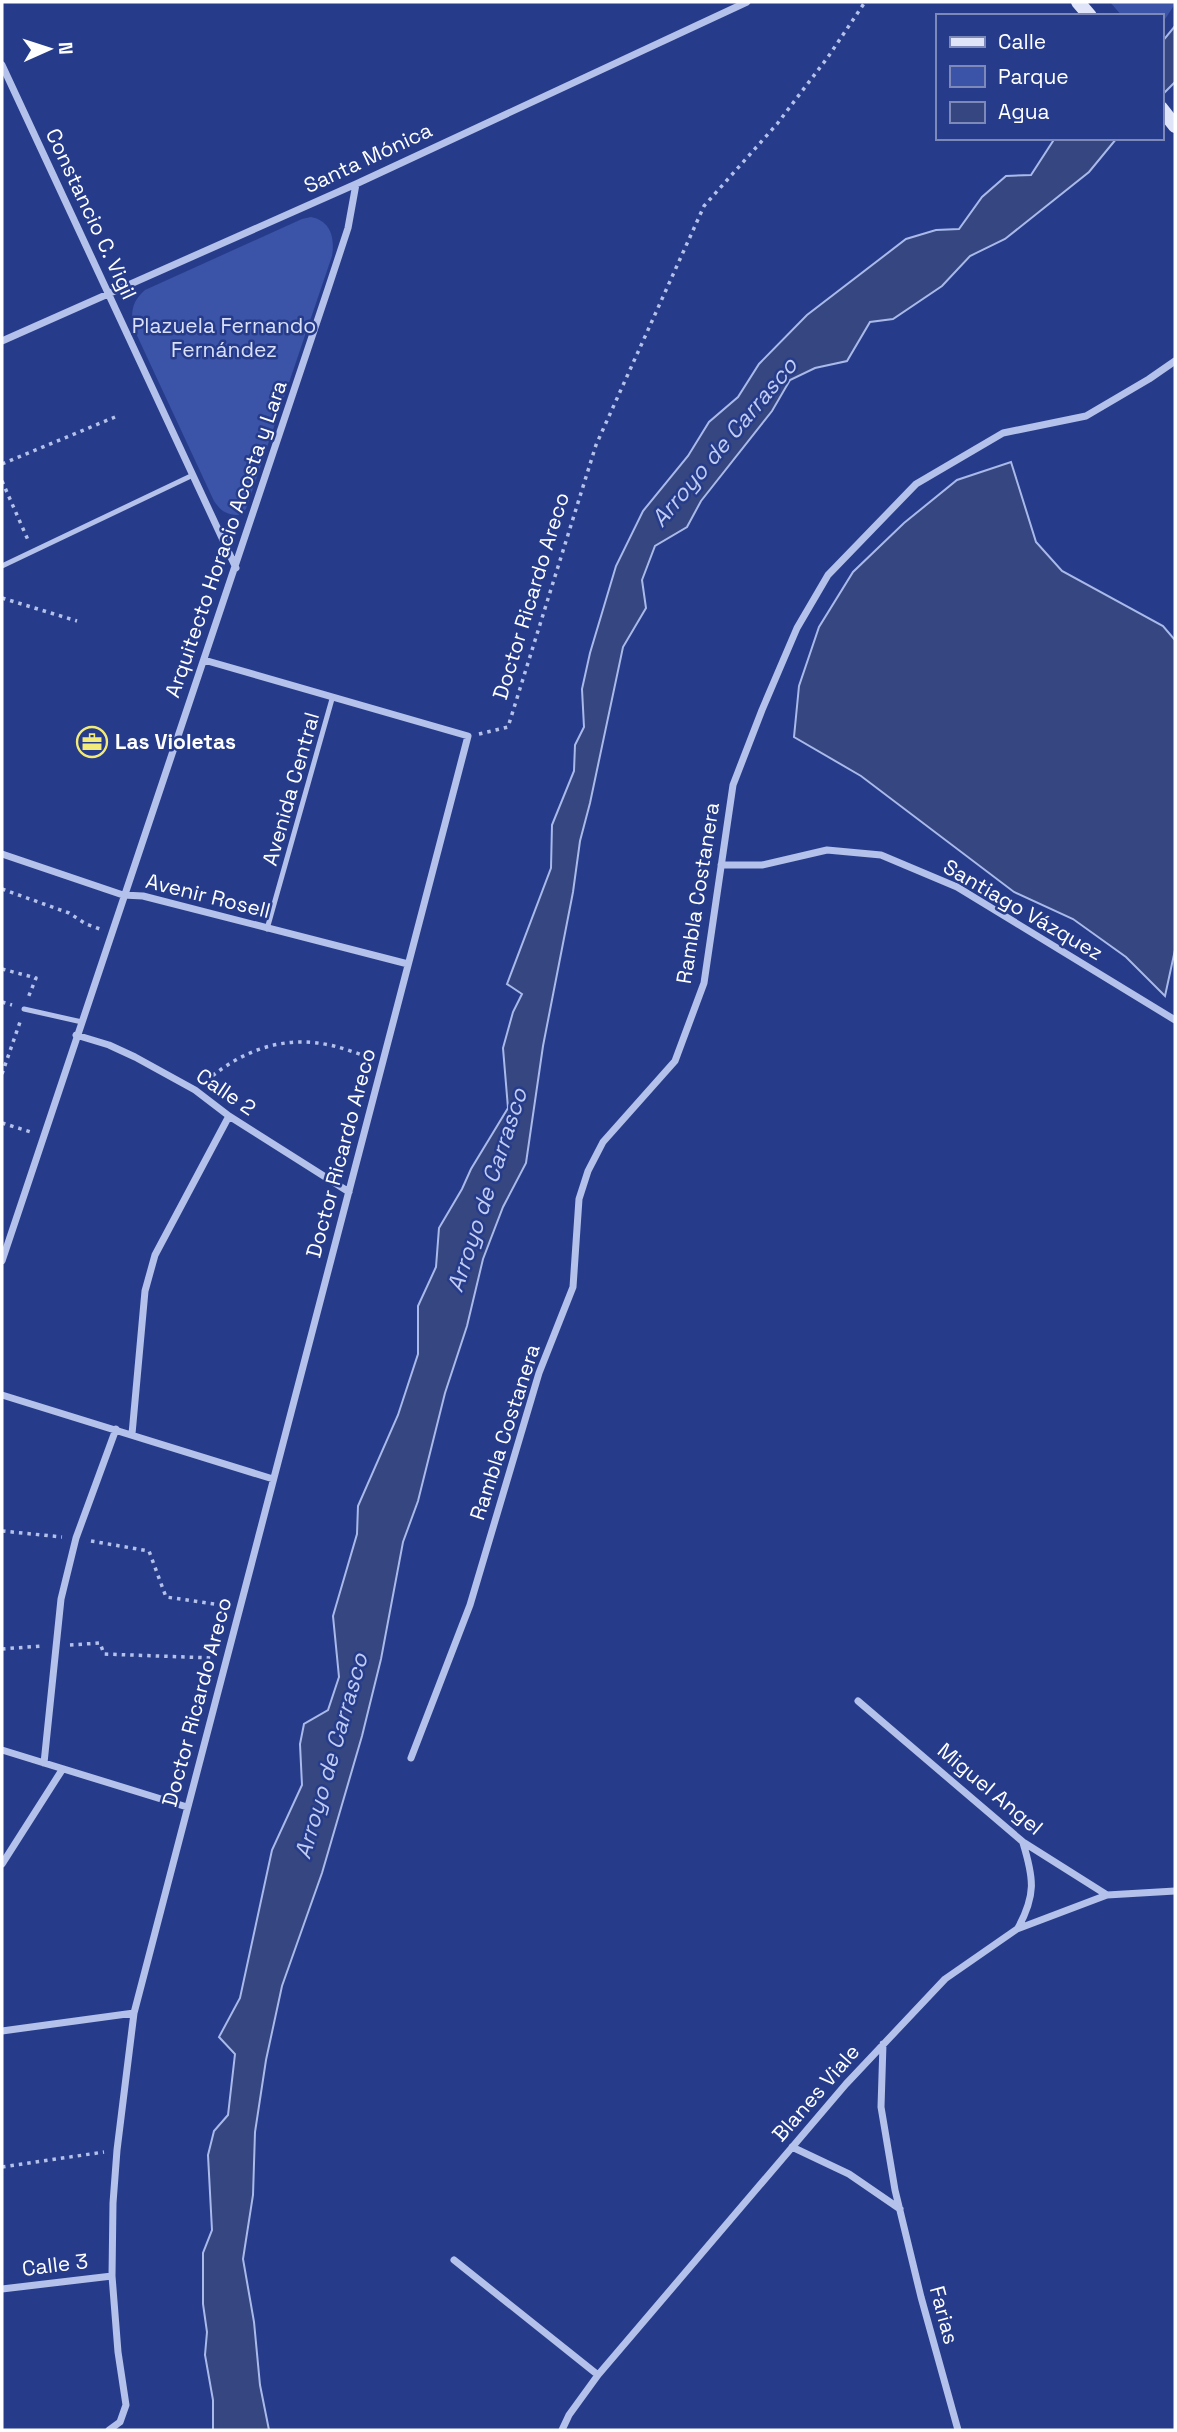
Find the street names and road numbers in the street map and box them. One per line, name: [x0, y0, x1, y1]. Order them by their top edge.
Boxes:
street label: Santa Mónica: [299, 116, 436, 199]
street label: Constancio C. Vigil: [40, 124, 143, 304]
street label: Arquitecto Horacio Acosta y Lara: [158, 377, 293, 701]
street label: Doctor Ricardo Areco: [486, 489, 575, 703]
street label: Avenida Central: [256, 709, 325, 869]
street label: Rambla Costanera: [670, 800, 725, 986]
street label: Santiago Vázquez: [939, 853, 1108, 966]
street label: Avenir Rosell: [143, 867, 273, 924]
street label: Doctor Ricardo Areco: [300, 1045, 381, 1260]
street label: Calle 2: [191, 1062, 261, 1121]
street label: Rambla Costanera: [463, 1340, 546, 1523]
street label: Doctor Ricardo Areco: [156, 1594, 237, 1809]
street label: Miguel Angel: [932, 1737, 1049, 1841]
street label: Blanes Viale: [766, 2038, 865, 2147]
street label: Calle 3: [20, 2247, 90, 2282]
street label: Farias: [924, 2283, 965, 2347]

